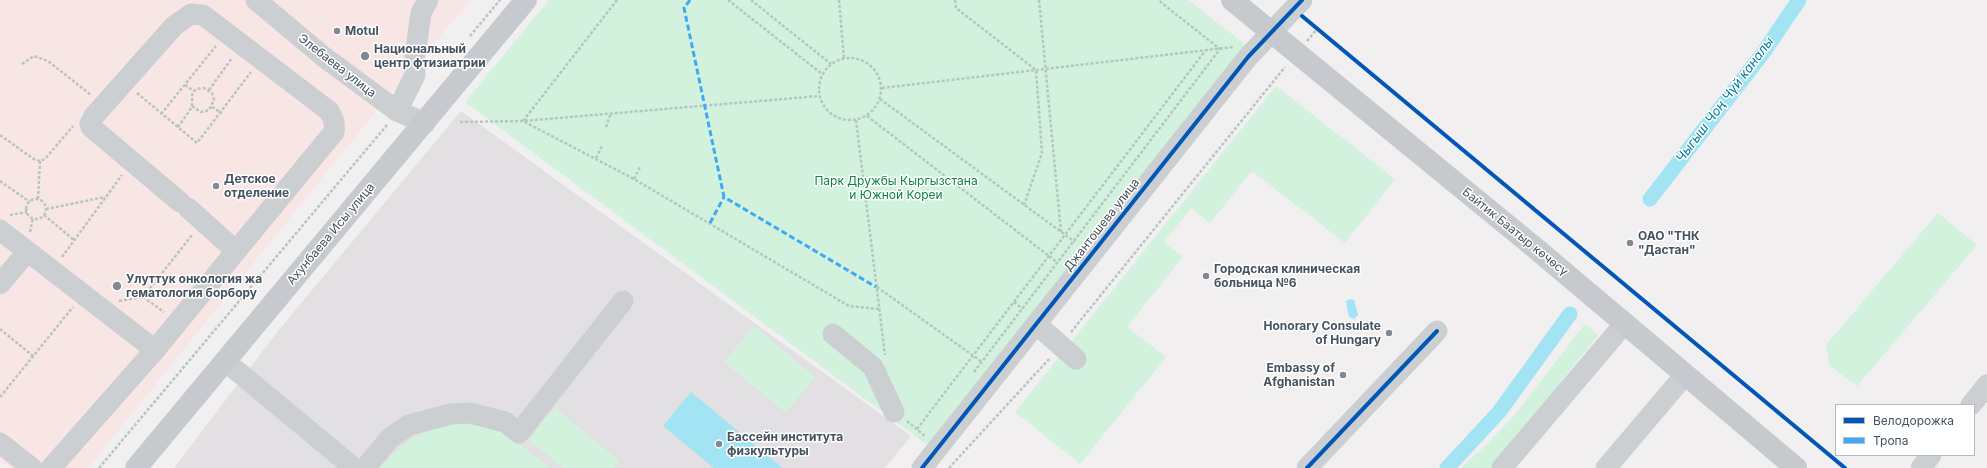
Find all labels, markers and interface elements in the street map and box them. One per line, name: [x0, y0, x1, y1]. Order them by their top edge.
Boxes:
place label: Motul: [345, 24, 379, 38]
marker: Motul: [332, 26, 342, 36]
street label: Элебаева улица: [295, 31, 379, 101]
water label: Чыгыш Чоң Чүй каналы: [1673, 34, 1777, 166]
place label: Национальный центр фтизиатрии: [374, 42, 486, 70]
marker: Национальный центр фтизиатрии: [359, 50, 371, 62]
place label: Детское отделение: [224, 172, 289, 200]
park label: Парк Дружбы Кыргызстана и Южной Кореи: [814, 174, 978, 202]
street label: Джантошева улица: [1061, 176, 1143, 274]
street label: Ахунбаева Исы улица: [284, 180, 378, 288]
marker: Детское отделение: [211, 181, 221, 191]
street label: Байтик Баатыр көчөсү: [1459, 185, 1571, 279]
place label: ОАО "ТНК "Дастан": [1638, 229, 1700, 257]
marker: ОАО "ТНК "Дастан": [1625, 238, 1635, 248]
place label: Городская клиническая больница №6: [1214, 262, 1360, 290]
marker: Городская клиническая больница №6: [1201, 271, 1211, 281]
place label: Улуттук онкология жа гематология борбору: [126, 272, 262, 300]
marker: Улуттук онкология жа гематология борбору: [111, 280, 123, 292]
place label: Honorary Consulate of Hungary: [1263, 319, 1381, 347]
marker: Honorary Consulate of Hungary: [1384, 328, 1394, 338]
place label: Embassy of Afghanistan: [1263, 361, 1335, 389]
marker: Embassy of Afghanistan: [1338, 370, 1348, 380]
legend: [1835, 404, 1975, 456]
text: Велодорожка: [1873, 413, 1954, 428]
place label: Бассейн института физкультуры: [727, 430, 843, 458]
text: Тропа: [1873, 433, 1908, 448]
marker: Бассейн института физкультуры: [714, 439, 724, 449]

